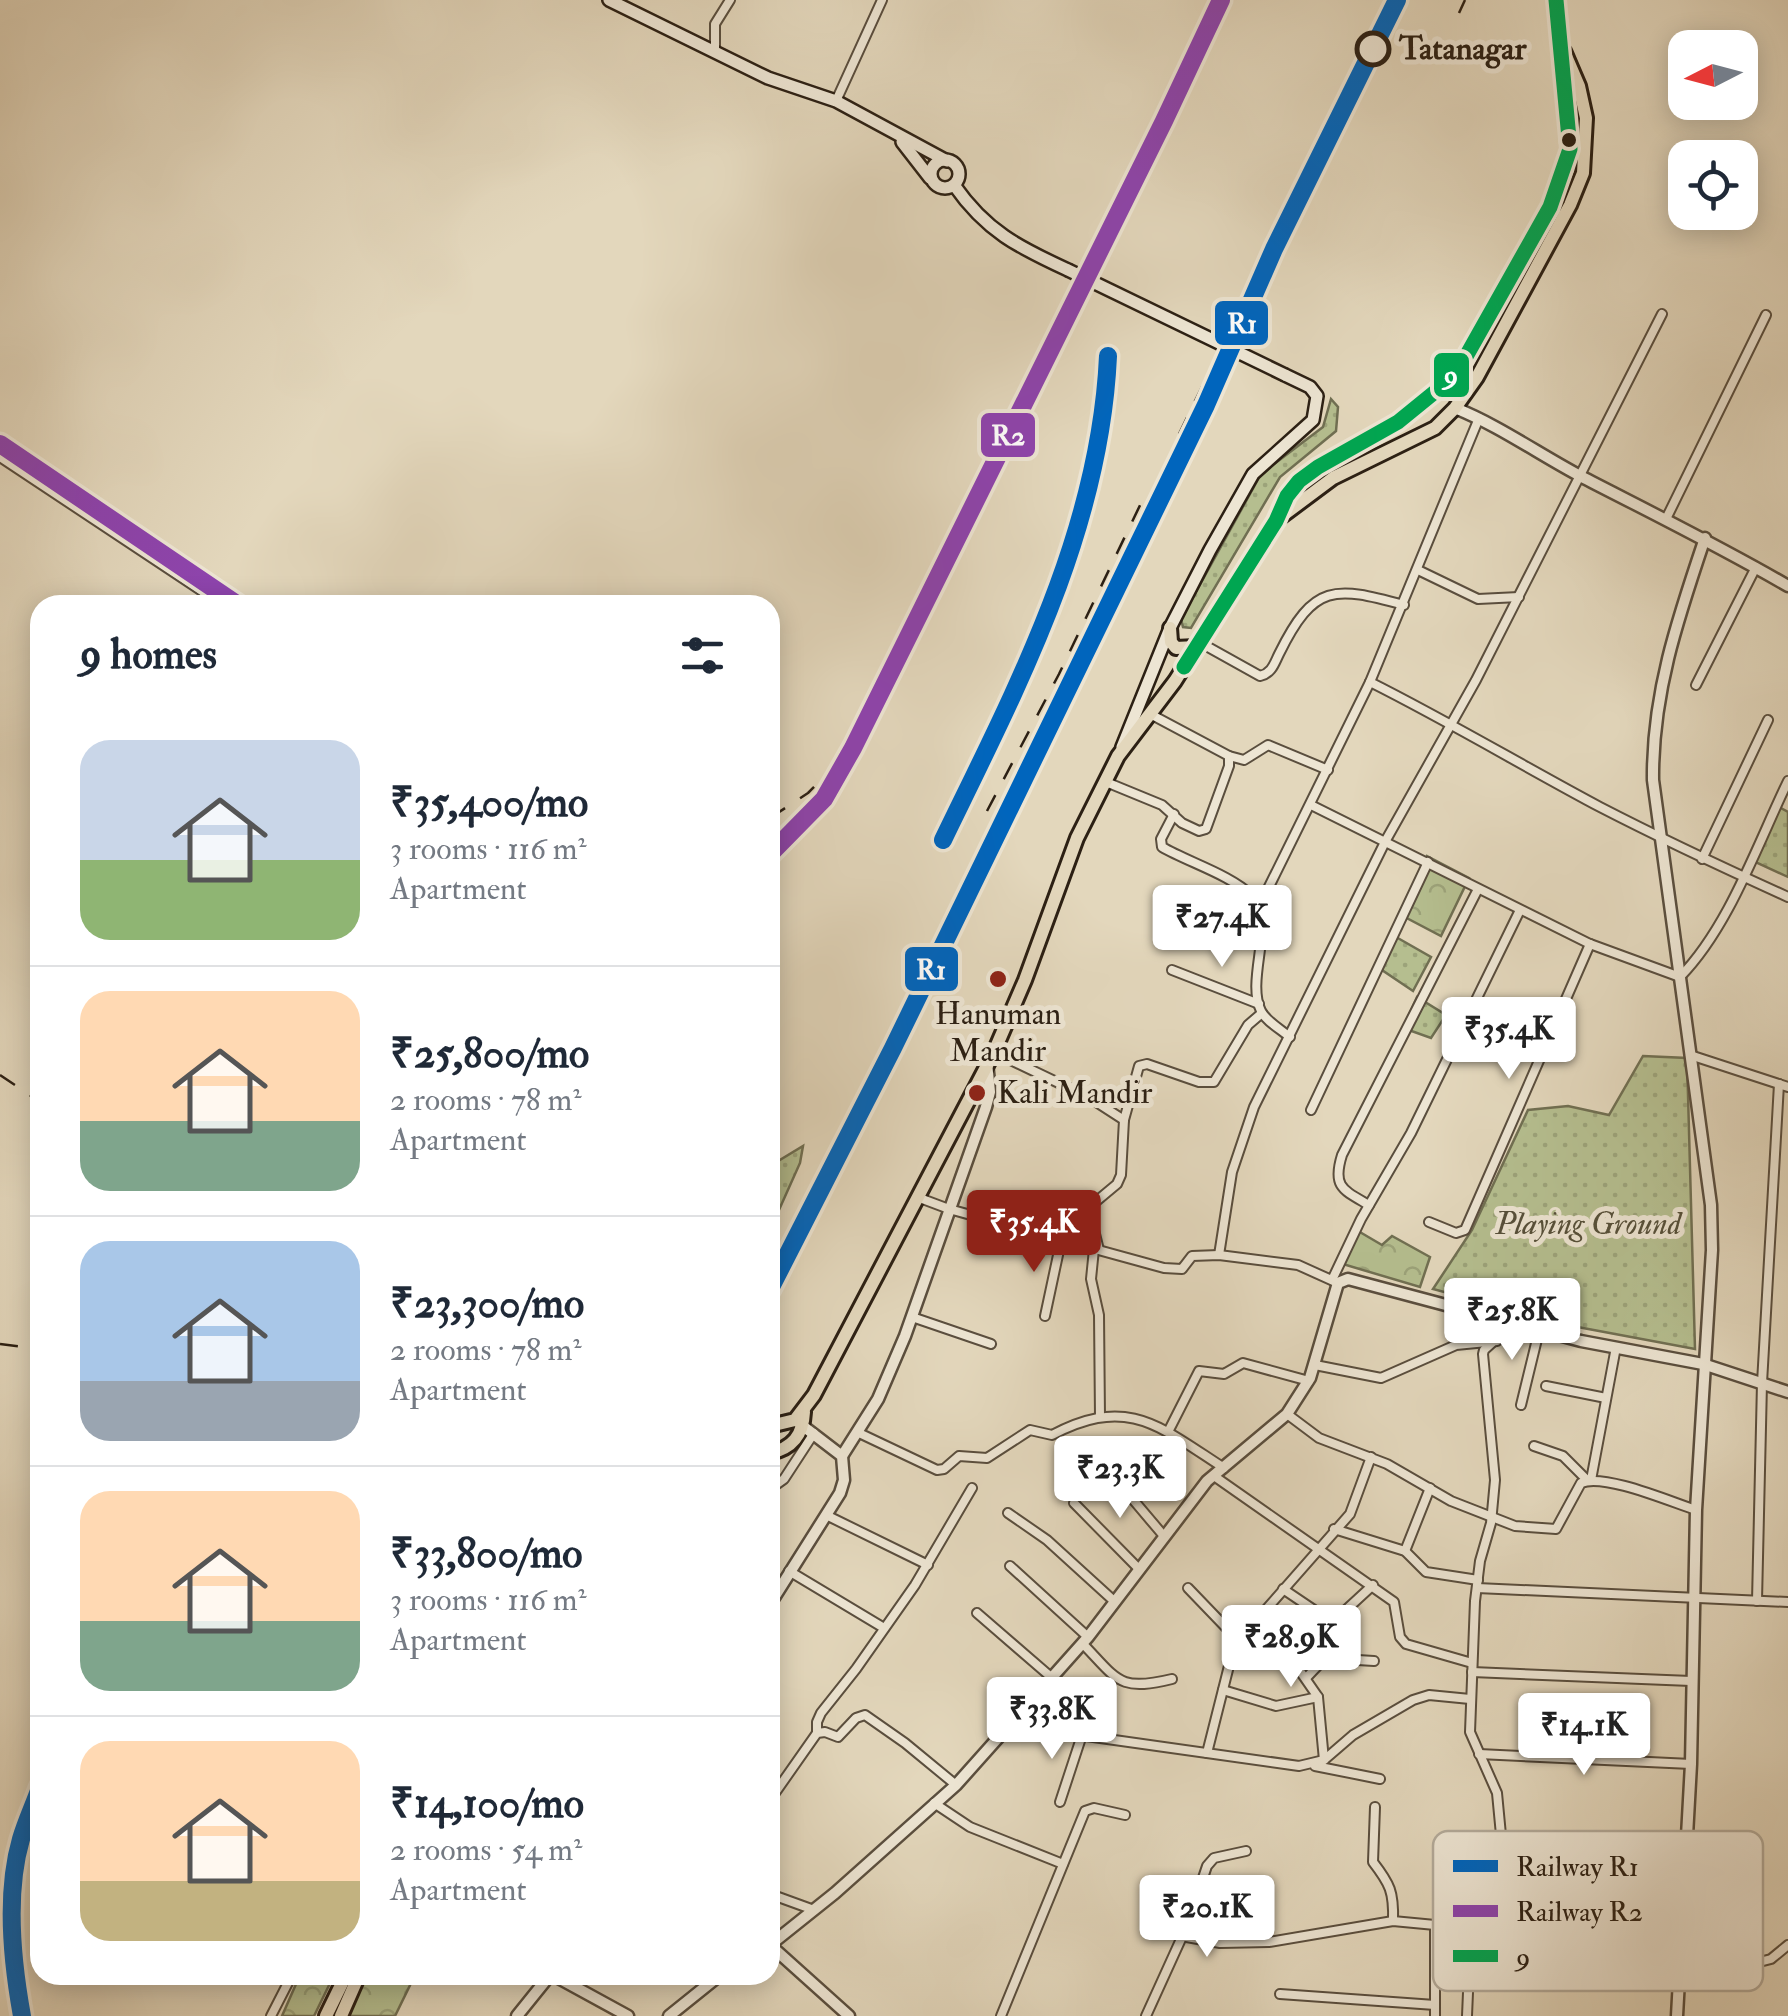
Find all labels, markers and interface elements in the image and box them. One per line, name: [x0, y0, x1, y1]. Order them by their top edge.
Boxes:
place label: Tatanagar: [1398, 29, 1527, 69]
north arrow: [1668, 30, 1758, 120]
map controls: [1668, 30, 1758, 230]
marker: Tatanagar: [1356, 32, 1390, 66]
unlabelled marker: [1559, 130, 1579, 150]
button: locate: [1668, 140, 1758, 230]
line badge: R1: [1213, 299, 1270, 347]
text: R1: [1227, 307, 1257, 342]
line badge: 9: [1432, 351, 1471, 399]
text: 9: [1441, 358, 1458, 393]
line badge: R2: [979, 411, 1037, 459]
text: R2: [991, 419, 1025, 454]
icon: filters: [675, 628, 730, 683]
text: 9 homes: [80, 629, 217, 681]
text: ₹35,400/mo: [390, 777, 588, 829]
icon: home: [160, 780, 280, 900]
text: 3 rooms · 116 m²: [390, 829, 587, 869]
text: Apartment: [390, 869, 527, 909]
pin: ₹27.4K: [1141, 885, 1303, 970]
text: ₹27.4K: [1175, 897, 1269, 937]
line badge: R1: [903, 945, 960, 993]
text: R1: [916, 953, 946, 988]
marker: Hanuman Mandir: [987, 968, 1009, 990]
place label: Hanuman Mandir: [935, 994, 1061, 1071]
pin: ₹35.4K: [1428, 997, 1590, 1082]
text: ₹35.4K: [1464, 1009, 1554, 1049]
text: ₹25,800/mo: [390, 1028, 589, 1080]
icon: home: [160, 1031, 280, 1151]
place label: Kali Mandir: [997, 1073, 1153, 1113]
text: 2 rooms · 78 m²: [390, 1080, 581, 1120]
marker: Kali Mandir: [966, 1082, 988, 1104]
text: Apartment: [390, 1120, 527, 1160]
pin: ₹35.4K: [953, 1190, 1115, 1275]
text: ₹35.4K: [989, 1202, 1079, 1242]
park label: Playing Ground: [1494, 1204, 1684, 1244]
text: ₹23,300/mo: [390, 1278, 584, 1330]
pin: ₹25.8K: [1431, 1278, 1593, 1363]
icon: home: [160, 1281, 280, 1401]
text: ₹25.8K: [1466, 1290, 1558, 1330]
text: 2 rooms · 78 m²: [390, 1330, 581, 1370]
text: Apartment: [390, 1370, 527, 1410]
pin: ₹23.3K: [1039, 1436, 1201, 1521]
text: ₹23.3K: [1076, 1448, 1164, 1488]
text: ₹33,800/mo: [390, 1528, 583, 1580]
icon: home: [160, 1531, 280, 1651]
text: 3 rooms · 116 m²: [390, 1580, 587, 1620]
pin: ₹28.9K: [1210, 1605, 1372, 1690]
text: ₹28.9K: [1244, 1617, 1338, 1657]
text: Apartment: [390, 1620, 527, 1660]
pin: ₹33.8K: [971, 1677, 1133, 1762]
text: ₹33.8K: [1009, 1689, 1095, 1729]
pin: ₹14.1K: [1503, 1693, 1665, 1778]
text: ₹14.1K: [1540, 1705, 1628, 1745]
text: ₹14,100/mo: [390, 1778, 584, 1830]
icon: home: [160, 1781, 280, 1901]
text: 2 rooms · 54 m²: [390, 1830, 582, 1870]
legend: [1433, 1831, 1763, 1991]
text: Railway R1: [1516, 1850, 1639, 1885]
text: Apartment: [390, 1870, 527, 1910]
pin: ₹20.1K: [1126, 1875, 1288, 1960]
text: ₹20.1K: [1162, 1887, 1252, 1927]
text: Railway R2: [1516, 1895, 1643, 1930]
text: 9: [1514, 1940, 1530, 1975]

